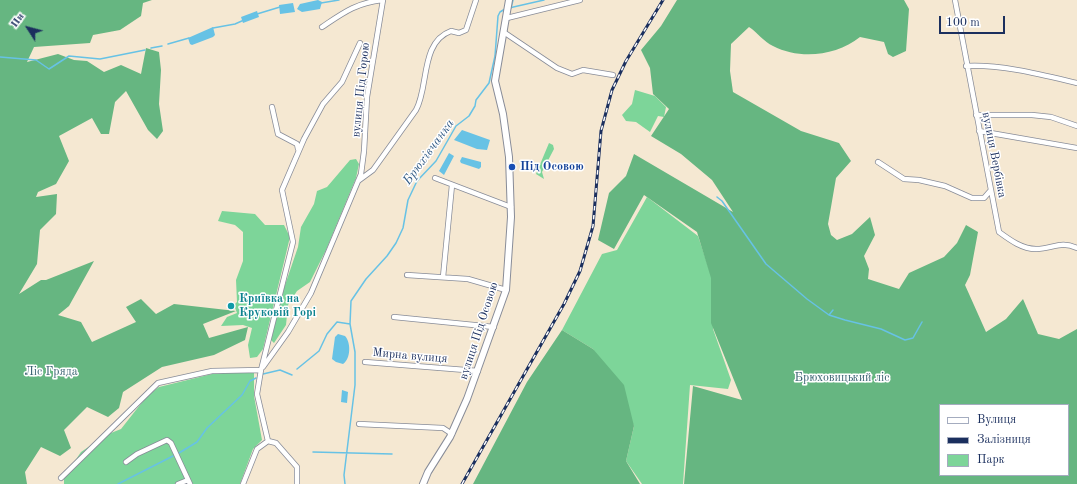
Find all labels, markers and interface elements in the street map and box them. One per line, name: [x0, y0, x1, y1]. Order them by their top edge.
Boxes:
north arrow: [8, 8, 48, 48]
scale bar: [941, 8, 1007, 34]
text: Пн: [9, 11, 27, 30]
text: 100 m: [946, 17, 980, 29]
street label: вулиця Під Горою: [349, 42, 373, 138]
street label: вулиця Вербівка: [979, 111, 1009, 199]
water label: Брюхівчанка: [400, 116, 458, 188]
place label: Під Осовою: [520, 160, 584, 174]
marker: Під Осовою: [507, 162, 517, 172]
street label: вулиця Під Осовою: [456, 281, 502, 381]
place label: Криївка на Круковій Горі: [239, 292, 316, 320]
marker: Криївка на Круковій Горі: [226, 301, 236, 311]
street label: Мирна вулиця: [372, 346, 448, 366]
park label: Ліс Гряда: [24, 365, 78, 379]
park label: Брюховицький ліс: [795, 371, 889, 385]
legend: [939, 404, 1069, 476]
text: Вулиця: [977, 414, 1016, 426]
text: Залізниця: [977, 434, 1031, 446]
text: Парк: [977, 454, 1005, 466]

